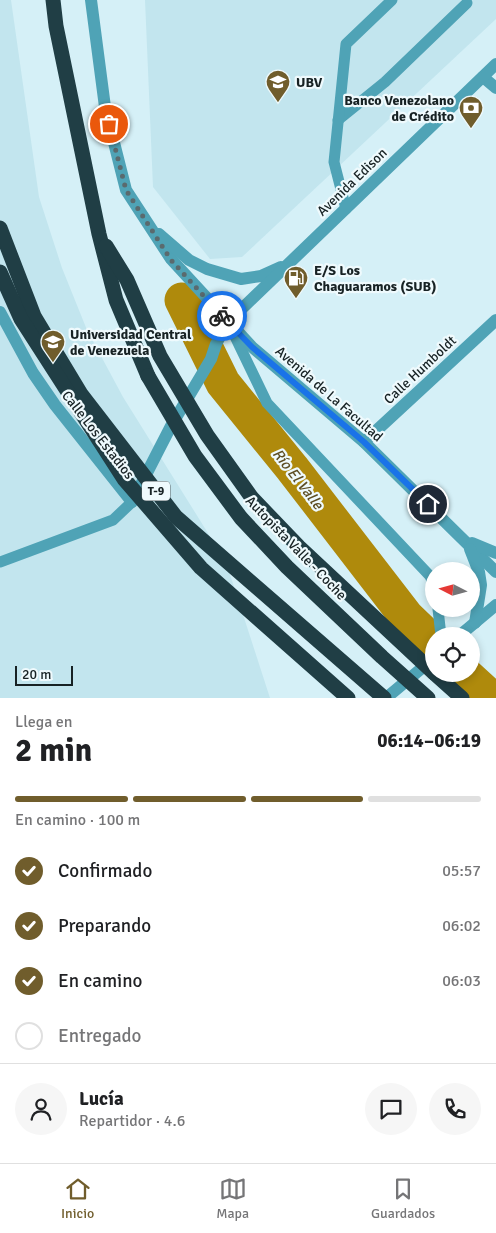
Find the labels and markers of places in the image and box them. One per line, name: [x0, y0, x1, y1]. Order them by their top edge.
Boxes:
school or university icon: UBV: [265, 69, 291, 103]
place label: UBV: [296, 74, 323, 91]
place label: Banco Venezolano de Crédito: [344, 92, 454, 125]
bank icon: Banco Venezolano de Crédito: [458, 95, 484, 129]
pin: [88, 103, 130, 145]
place label: E/S Los Chaguaramos (SUB): [314, 262, 436, 295]
fuel station icon: E/S Los Chaguaramos (SUB): [283, 265, 309, 299]
place label: Universidad Central de Venezuela: [70, 326, 192, 359]
school or university icon: Universidad Central de Venezuela: [40, 329, 66, 363]
pin: [407, 483, 449, 525]

